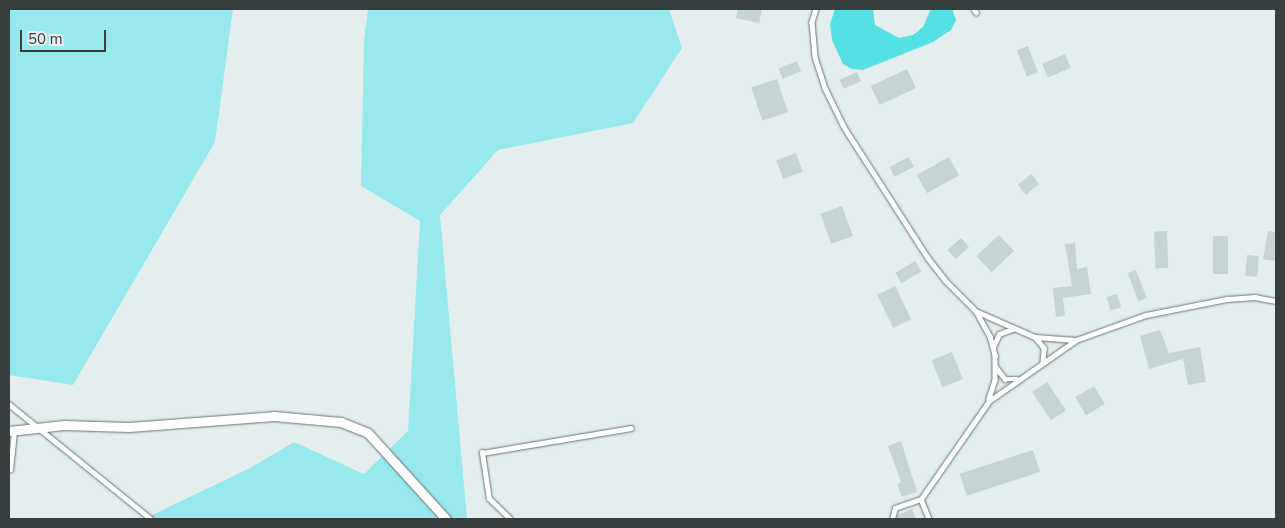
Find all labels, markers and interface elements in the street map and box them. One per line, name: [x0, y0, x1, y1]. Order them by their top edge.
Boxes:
scale bar: [22, 20, 109, 52]
text: 50 m: [28, 29, 63, 49]

